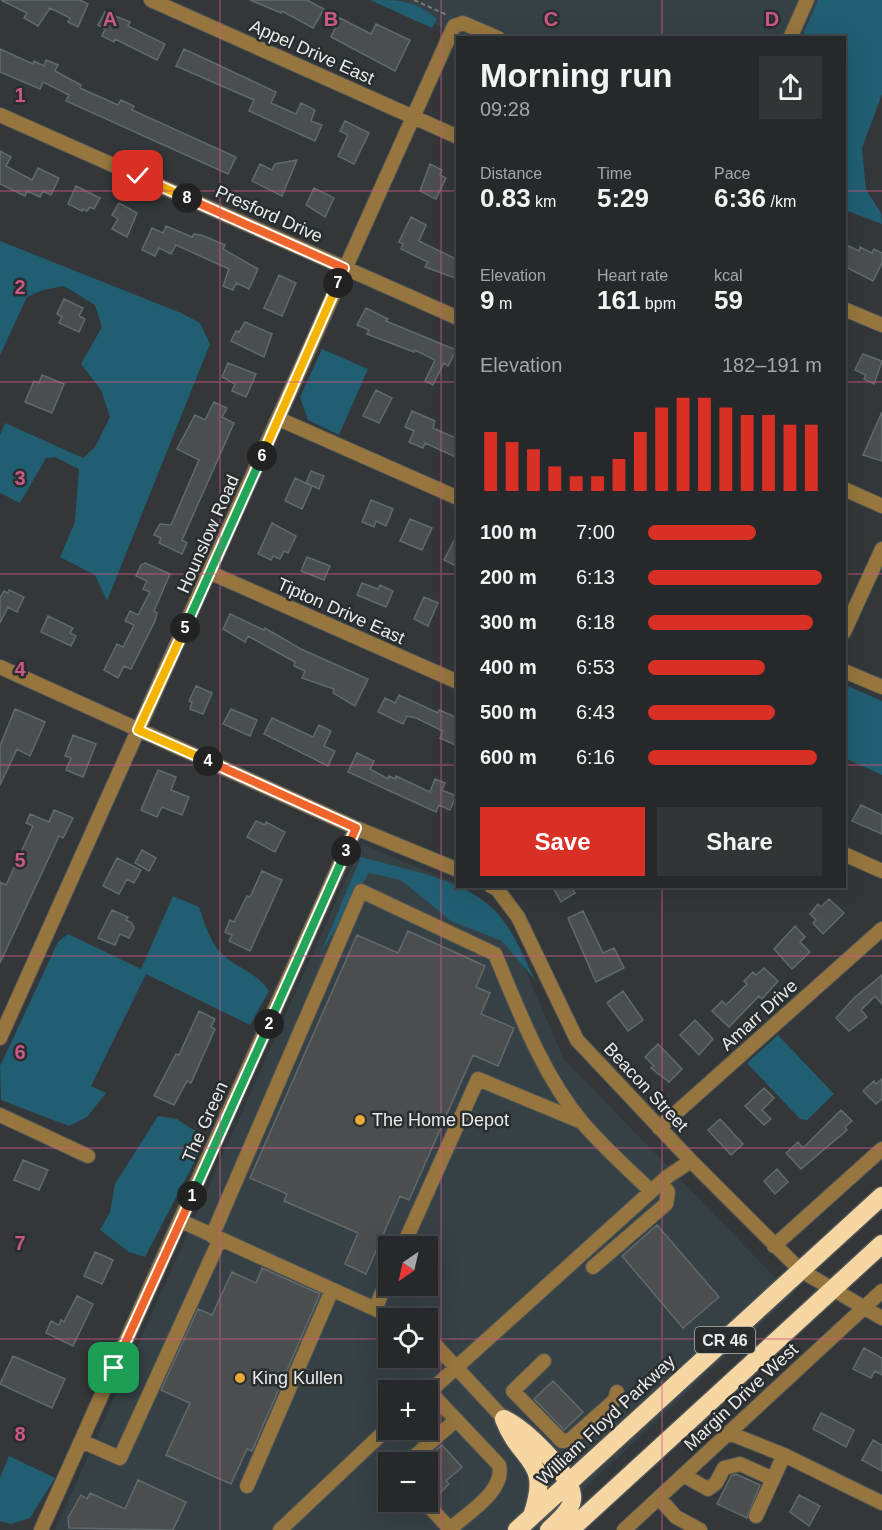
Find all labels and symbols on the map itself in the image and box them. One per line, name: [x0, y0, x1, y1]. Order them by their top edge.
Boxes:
text: A: [103, 8, 117, 30]
text: B: [324, 8, 338, 30]
text: C: [544, 8, 558, 30]
text: D: [765, 8, 779, 30]
street label: Appel Drive East: [247, 16, 377, 88]
text: 1: [14, 84, 26, 106]
pin: [112, 150, 163, 201]
street label: Presford Drive: [212, 181, 326, 247]
pin: 8: [172, 183, 202, 213]
pin: 7: [323, 268, 353, 298]
text: 2: [14, 276, 26, 298]
pin: 6: [247, 441, 277, 471]
text: 3: [14, 467, 26, 489]
street label: Hounslow Road: [173, 472, 243, 596]
street label: Tipton Drive East: [274, 574, 408, 648]
pin: 5: [170, 613, 200, 643]
text: 4: [14, 658, 26, 680]
pin: 4: [193, 746, 223, 776]
pin: 3: [331, 836, 361, 866]
text: 5: [14, 849, 26, 871]
street label: Amarr Drive: [717, 975, 801, 1055]
pin: 2: [254, 1009, 284, 1039]
street label: Beacon Street: [600, 1038, 692, 1136]
text: 6: [14, 1041, 26, 1063]
street label: The Green: [178, 1079, 232, 1165]
place label: The Home Depot: [372, 1110, 509, 1130]
marker: The Home Depot: [353, 1113, 367, 1127]
pin: 1: [177, 1181, 207, 1211]
text: 7: [14, 1232, 26, 1254]
north arrow: [378, 1236, 438, 1296]
road number: CR 46: [695, 1327, 755, 1353]
street label: Margin Drive West: [680, 1339, 802, 1455]
pin: [88, 1342, 139, 1393]
street label: William Floyd Parkway: [533, 1351, 679, 1489]
place label: King Kullen: [252, 1368, 343, 1388]
marker: King Kullen: [233, 1371, 247, 1385]
text: 8: [14, 1423, 26, 1445]

